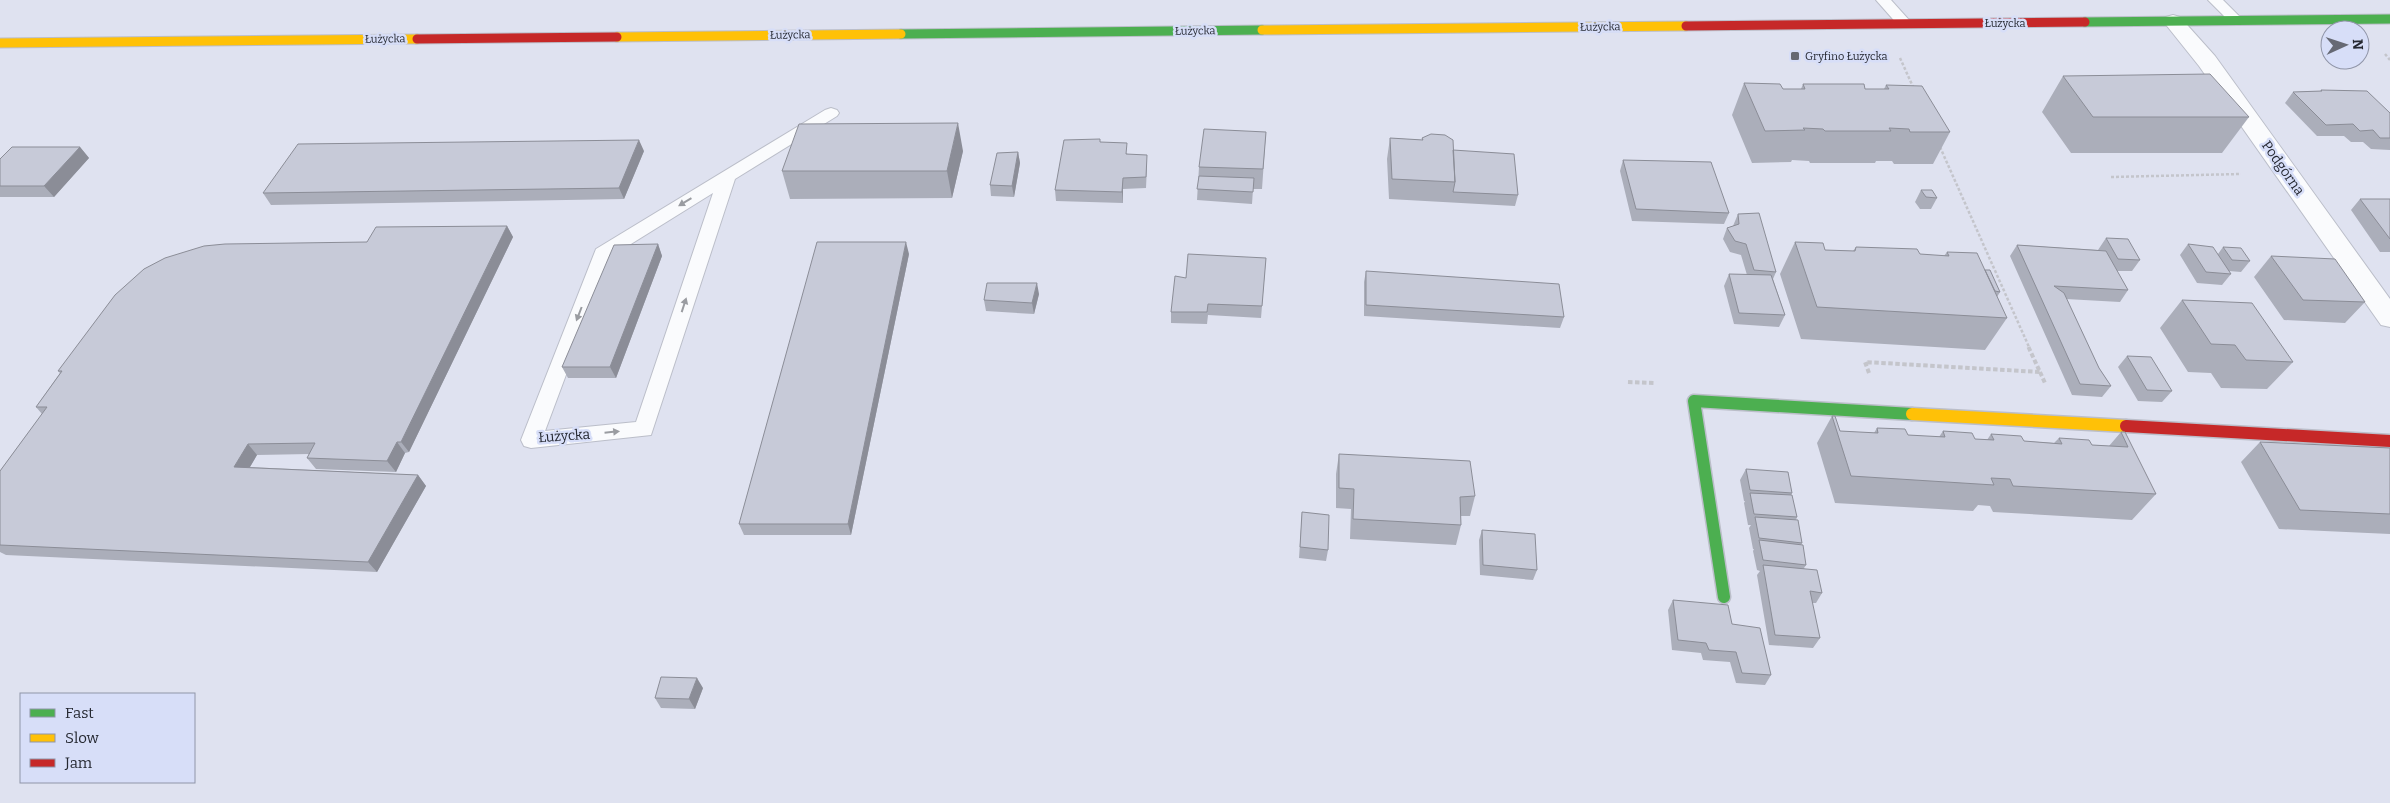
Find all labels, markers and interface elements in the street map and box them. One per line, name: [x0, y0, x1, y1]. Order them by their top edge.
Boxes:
street label: Łużycka: [1985, 17, 2025, 30]
street label: Łużycka: [1579, 20, 1621, 34]
north arrow: [2320, 20, 2370, 70]
street label: Łużycka: [1174, 24, 1216, 38]
street label: Łużycka: [769, 28, 811, 42]
street label: Łużycka: [364, 32, 406, 46]
text: N: [2349, 39, 2366, 50]
marker: Gryfino Łużycka: [1789, 50, 1801, 62]
place label: Gryfino Łużycka: [1805, 50, 1887, 63]
street label: Podgórna: [2258, 137, 2308, 199]
one-way arrow: [678, 198, 691, 207]
one-way arrow: [681, 297, 689, 312]
one-way arrow: [575, 307, 583, 322]
street label: Łużycka: [537, 426, 591, 446]
one-way arrow: [604, 428, 620, 436]
legend: [20, 693, 195, 783]
text: Fast: [65, 704, 94, 722]
text: Slow: [65, 729, 100, 747]
text: Jam: [64, 754, 93, 772]

